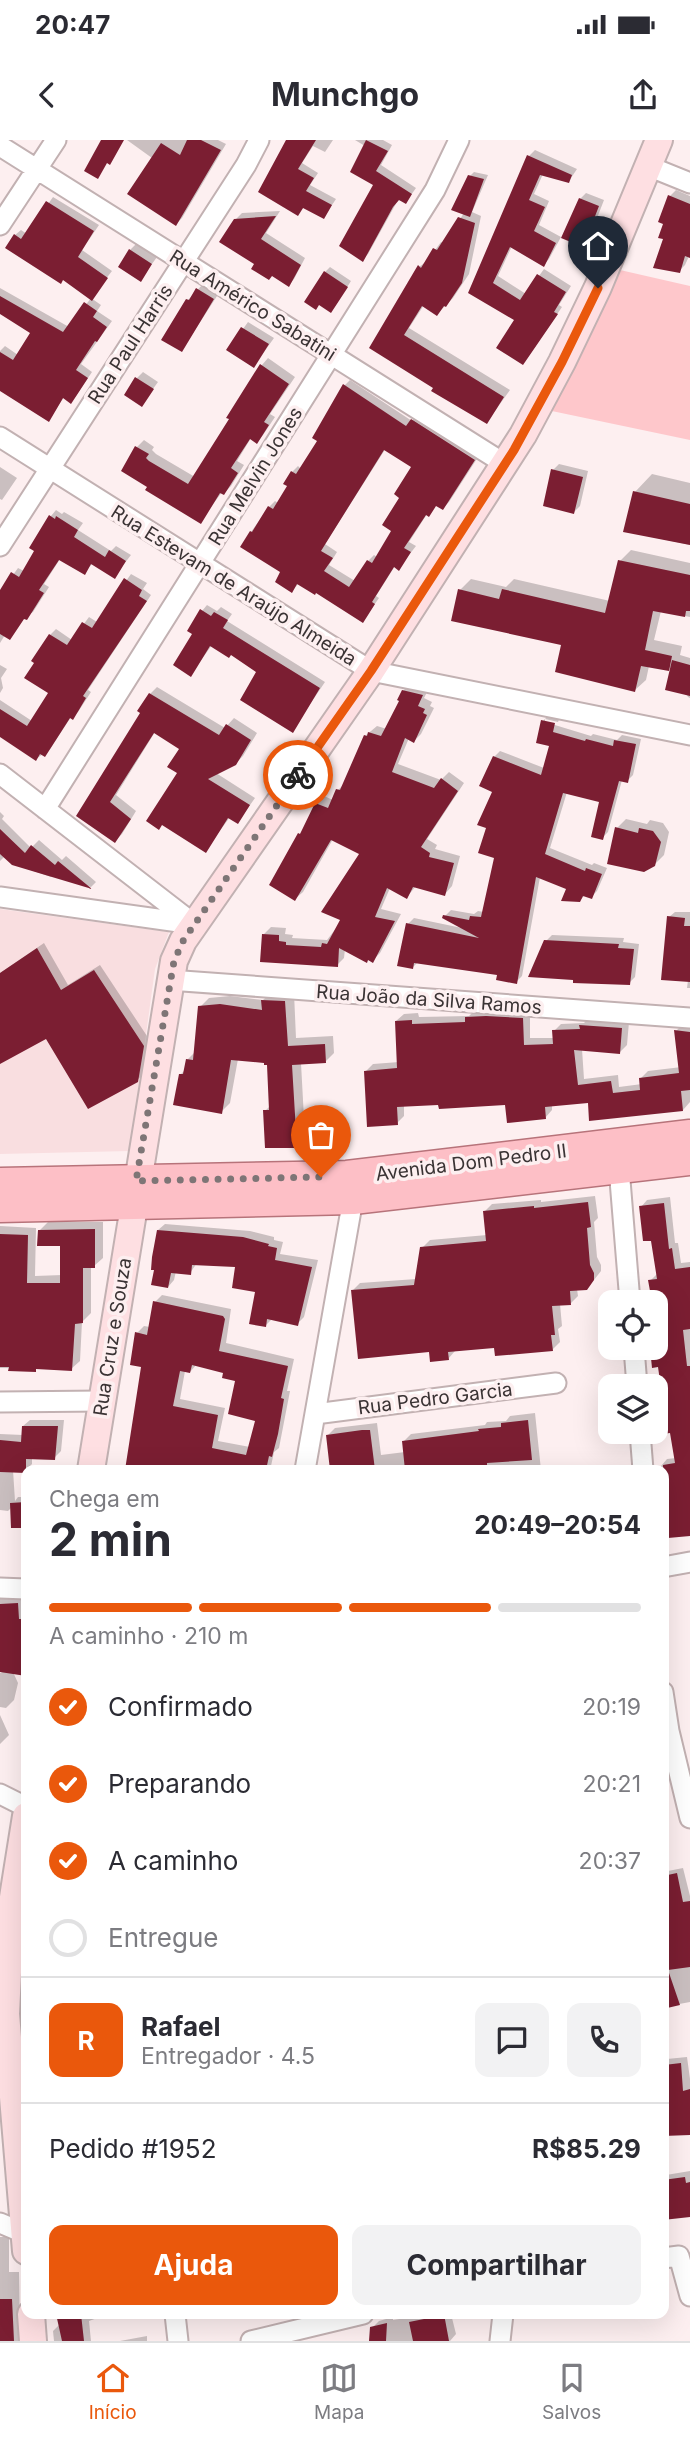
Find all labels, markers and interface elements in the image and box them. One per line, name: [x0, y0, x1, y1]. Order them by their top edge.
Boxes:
text: 20:47: [35, 9, 110, 40]
text: Munchgo: [271, 75, 419, 114]
icon: back: [28, 76, 66, 114]
icon: share: [624, 76, 662, 114]
pin: [568, 216, 628, 288]
icon: home: [579, 227, 617, 265]
street label: Rua Américo Sabatini: [165, 245, 340, 366]
street label: Rua Paul Harris: [83, 280, 178, 408]
street label: Rua Melvin Jones: [204, 403, 307, 550]
street label: Rua Estevam de Araújo Almeida: [107, 500, 361, 671]
courier: [263, 740, 333, 810]
icon: bike: [279, 756, 317, 794]
street label: Rua João da Silva Ramos: [315, 980, 542, 1019]
pin: [291, 1105, 351, 1177]
icon: bag: [302, 1116, 340, 1154]
street label: Avenida Dom Pedro II: [374, 1139, 568, 1186]
street label: Rua Cruz e Souza: [89, 1256, 136, 1418]
map controls: [598, 1290, 668, 1444]
button: locate: [598, 1290, 668, 1360]
button: layers: [598, 1374, 668, 1444]
street label: Rua Pedro Garcia: [356, 1378, 514, 1419]
text: Chega em: [49, 1485, 160, 1513]
text: 20:49–20:54: [474, 1509, 641, 1540]
text: 2 min: [49, 1511, 172, 1567]
text: A caminho · 210 m: [49, 1622, 248, 1650]
icon: check: [49, 1688, 87, 1726]
text: Confirmado: [108, 1691, 253, 1722]
text: 20:19: [582, 1693, 641, 1721]
icon: check: [49, 1765, 87, 1803]
text: Preparando: [108, 1768, 251, 1799]
text: 20:21: [582, 1770, 641, 1798]
icon: check: [49, 1842, 87, 1880]
text: A caminho: [108, 1845, 238, 1876]
text: 20:37: [579, 1847, 641, 1875]
text: Entregue: [108, 1922, 219, 1953]
button: chat: [475, 2003, 549, 2077]
button: phone: [567, 2003, 641, 2077]
text: Rafael: [141, 2011, 221, 2042]
text: R: [77, 2025, 95, 2056]
text: Entregador · 4.5: [141, 2042, 315, 2070]
text: Pedido #1952: [49, 2133, 217, 2164]
text: R$85.29: [532, 2133, 641, 2164]
button: Ajuda: [49, 2225, 338, 2305]
button: Compartilhar: [352, 2225, 641, 2305]
tab: Início: [89, 2359, 137, 2424]
tab: Mapa: [314, 2359, 364, 2424]
tab: Salvos: [542, 2359, 601, 2424]

